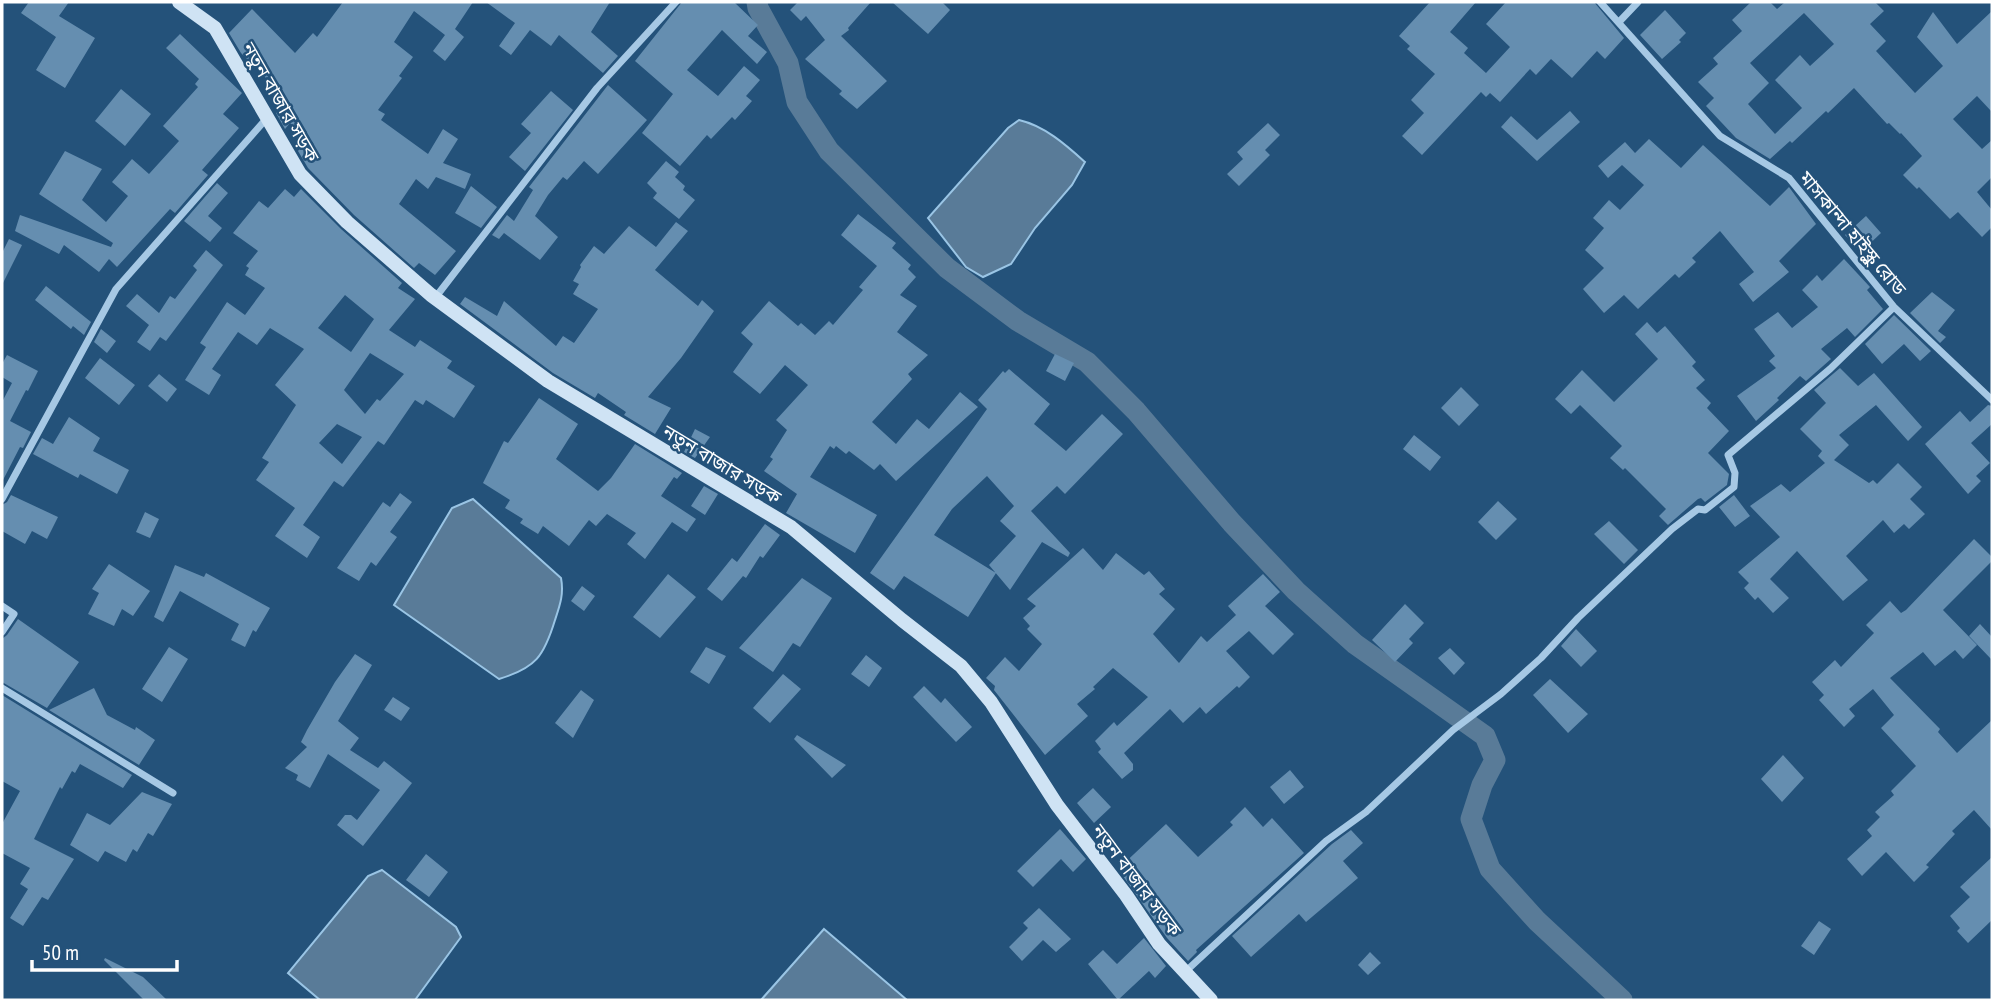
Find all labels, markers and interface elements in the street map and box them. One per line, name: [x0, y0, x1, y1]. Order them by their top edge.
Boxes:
street label: নতুন বাজার সড়ক: [237, 37, 325, 167]
street label: মাসকান্দা হাইস্কুল রোড: [1793, 165, 1912, 301]
street label: নতুন বাজার সড়ক: [657, 419, 786, 509]
street label: নতুন বাজার সড়ক: [1086, 818, 1187, 941]
scale bar: [32, 928, 177, 972]
text: 50 m: [42, 939, 79, 966]

